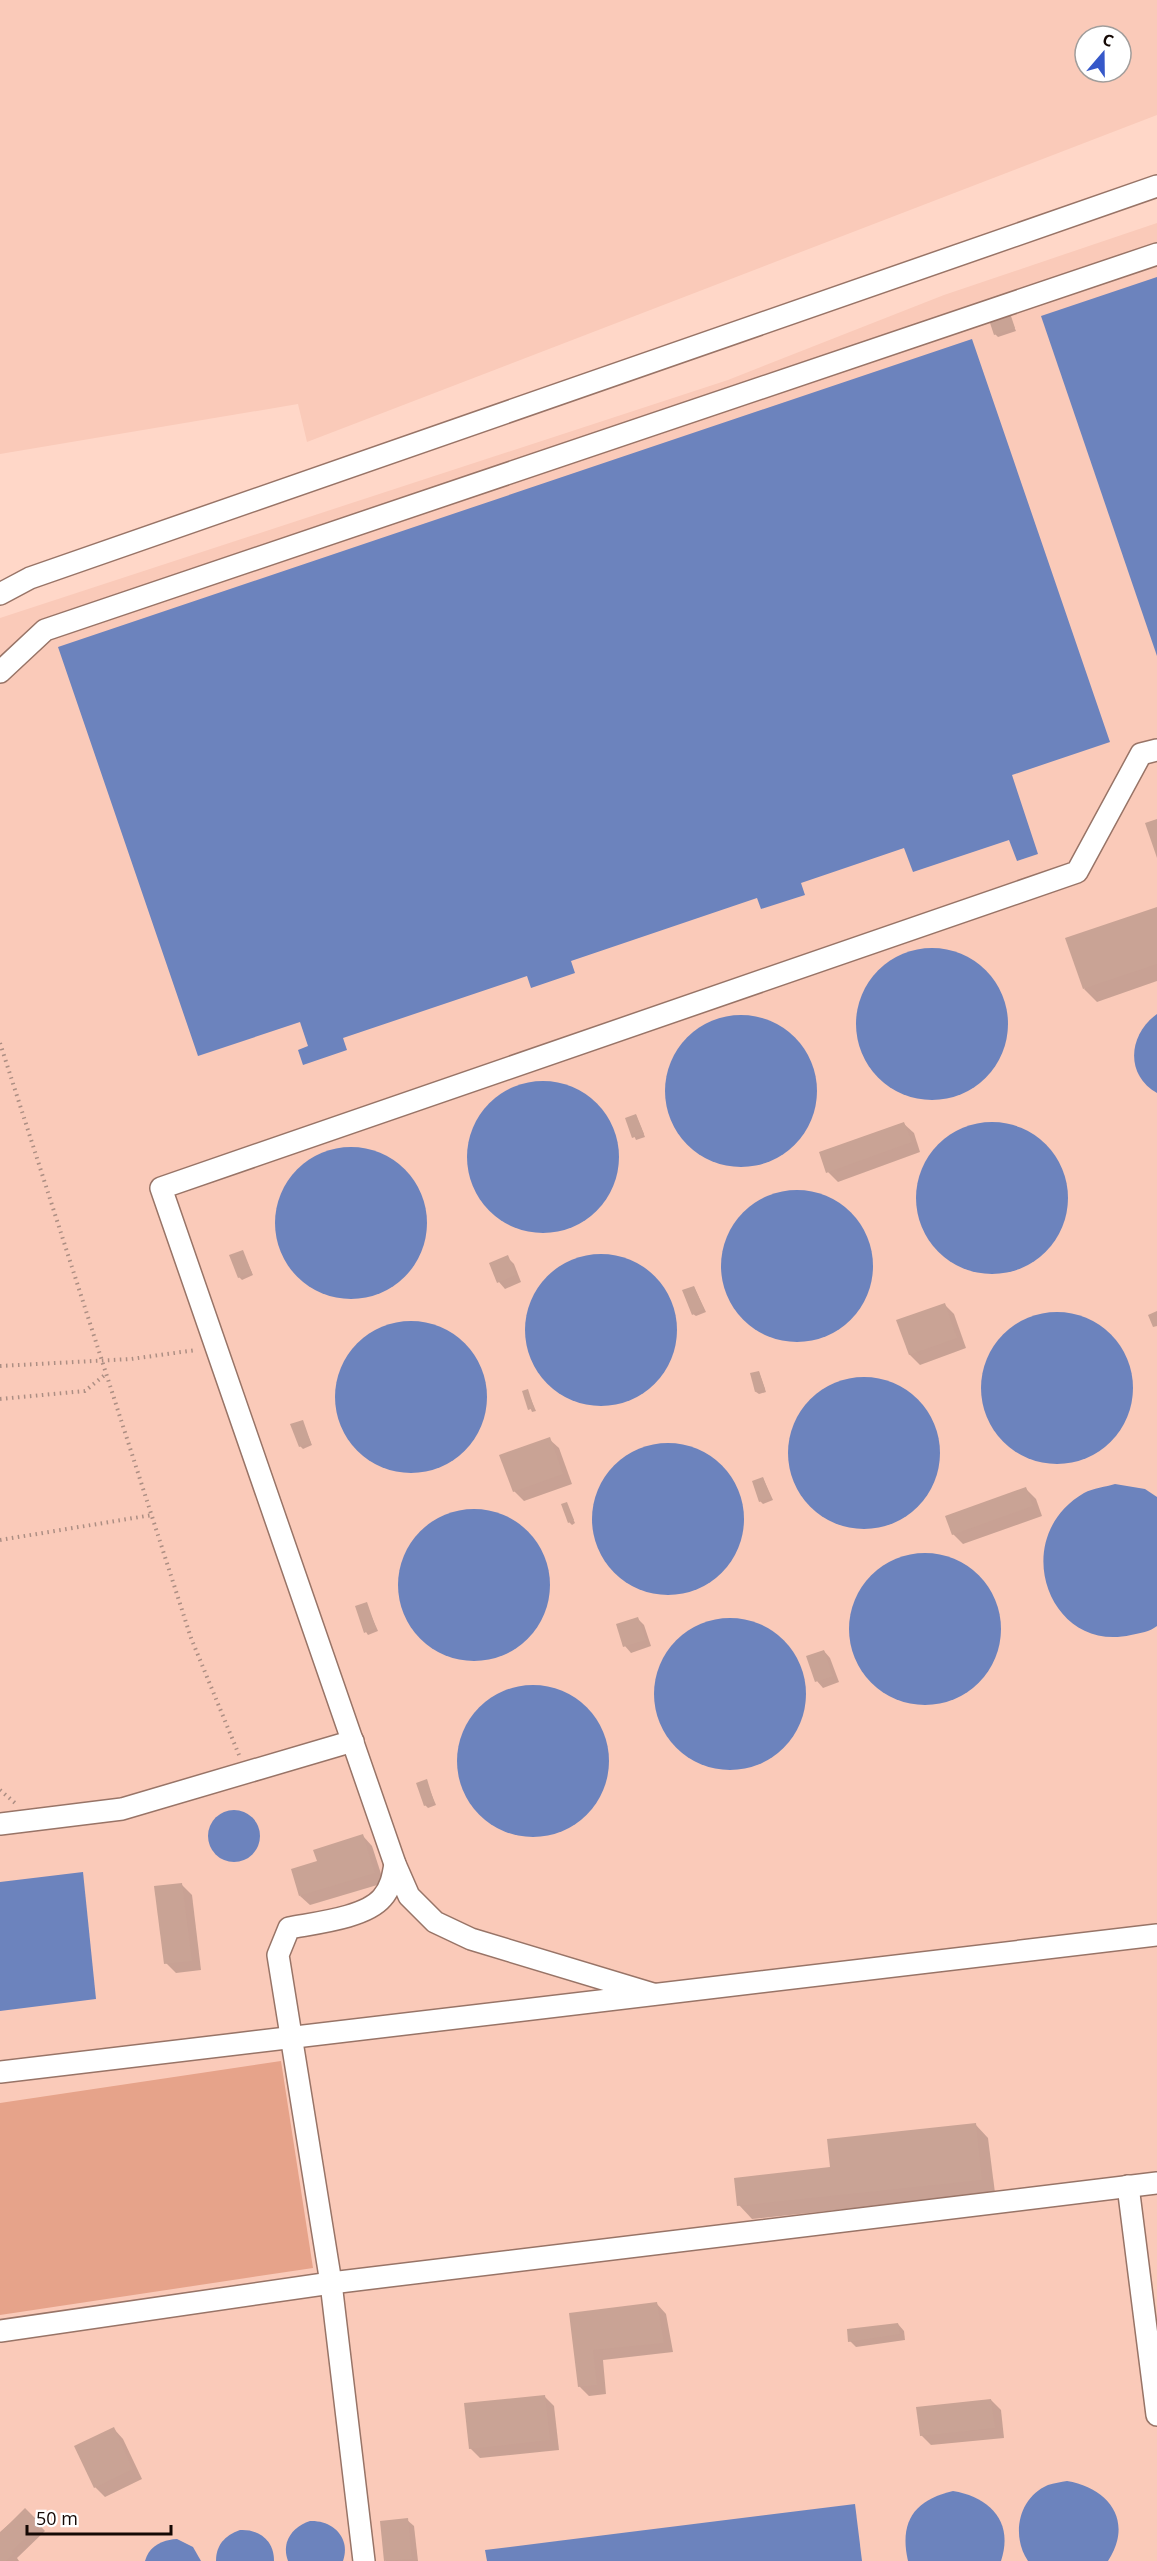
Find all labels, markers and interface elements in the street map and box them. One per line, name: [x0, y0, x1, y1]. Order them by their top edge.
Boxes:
north arrow: [1073, 24, 1133, 84]
text: С: [1100, 28, 1117, 52]
scale bar: [27, 2498, 171, 2536]
text: 50 m: [36, 2506, 78, 2530]

